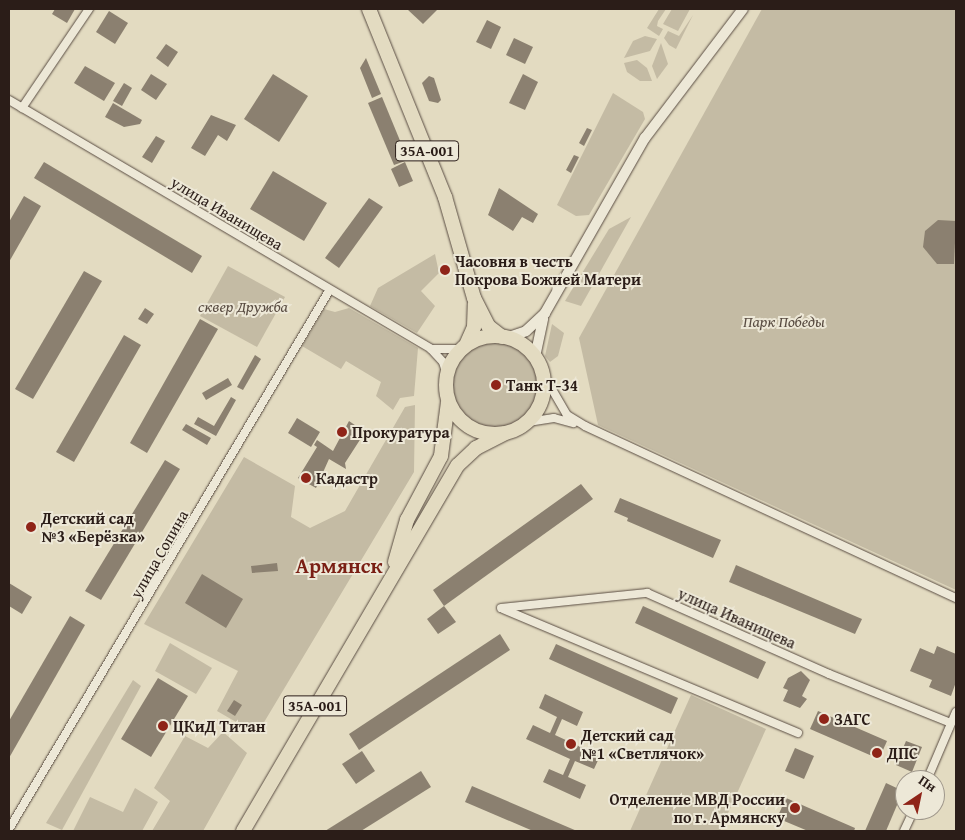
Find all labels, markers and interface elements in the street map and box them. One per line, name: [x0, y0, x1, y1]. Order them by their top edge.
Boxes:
road number: 35А-001: [394, 138, 460, 164]
street label: улица Иванищева: [168, 172, 286, 254]
place label: Часовня в честь Покрова Божией Матери: [455, 251, 641, 289]
marker: Часовня в честь Покрова Божией Матери: [439, 264, 451, 276]
park label: сквер Дружба: [198, 296, 288, 316]
park label: Парк Победы: [743, 311, 825, 331]
place label: Танк Т-34: [506, 375, 578, 395]
marker: Танк Т-34: [490, 379, 502, 391]
place label: Прокуратура: [352, 422, 450, 442]
marker: Прокуратура: [336, 426, 348, 438]
place label: Кадастр: [316, 468, 378, 488]
marker: Кадастр: [300, 472, 312, 484]
street label: улица Сопина: [126, 506, 192, 602]
place label: Детский сад №3 «Берёзка»: [41, 508, 145, 546]
marker: Детский сад №3 «Берёзка»: [25, 521, 37, 533]
district label: Армянск: [295, 553, 383, 579]
street label: улица Иванищева: [675, 583, 799, 653]
road number: 35А-001: [282, 694, 348, 718]
place label: ЗАГС: [834, 709, 870, 729]
marker: ЗАГС: [818, 713, 830, 725]
place label: ЦКиД Титан: [173, 716, 265, 736]
marker: ЦКиД Титан: [157, 720, 169, 732]
place label: Детский сад №1 «Светлячок»: [581, 725, 704, 763]
marker: Детский сад №1 «Светлячок»: [565, 738, 577, 750]
place label: ДПС: [887, 743, 918, 763]
marker: ДПС: [871, 747, 883, 759]
north arrow: [895, 770, 945, 820]
text: Пн: [915, 770, 941, 797]
place label: Отделение МВД России по г. Армянску: [610, 789, 785, 827]
marker: Отделение МВД России по г. Армянску: [789, 802, 801, 814]

